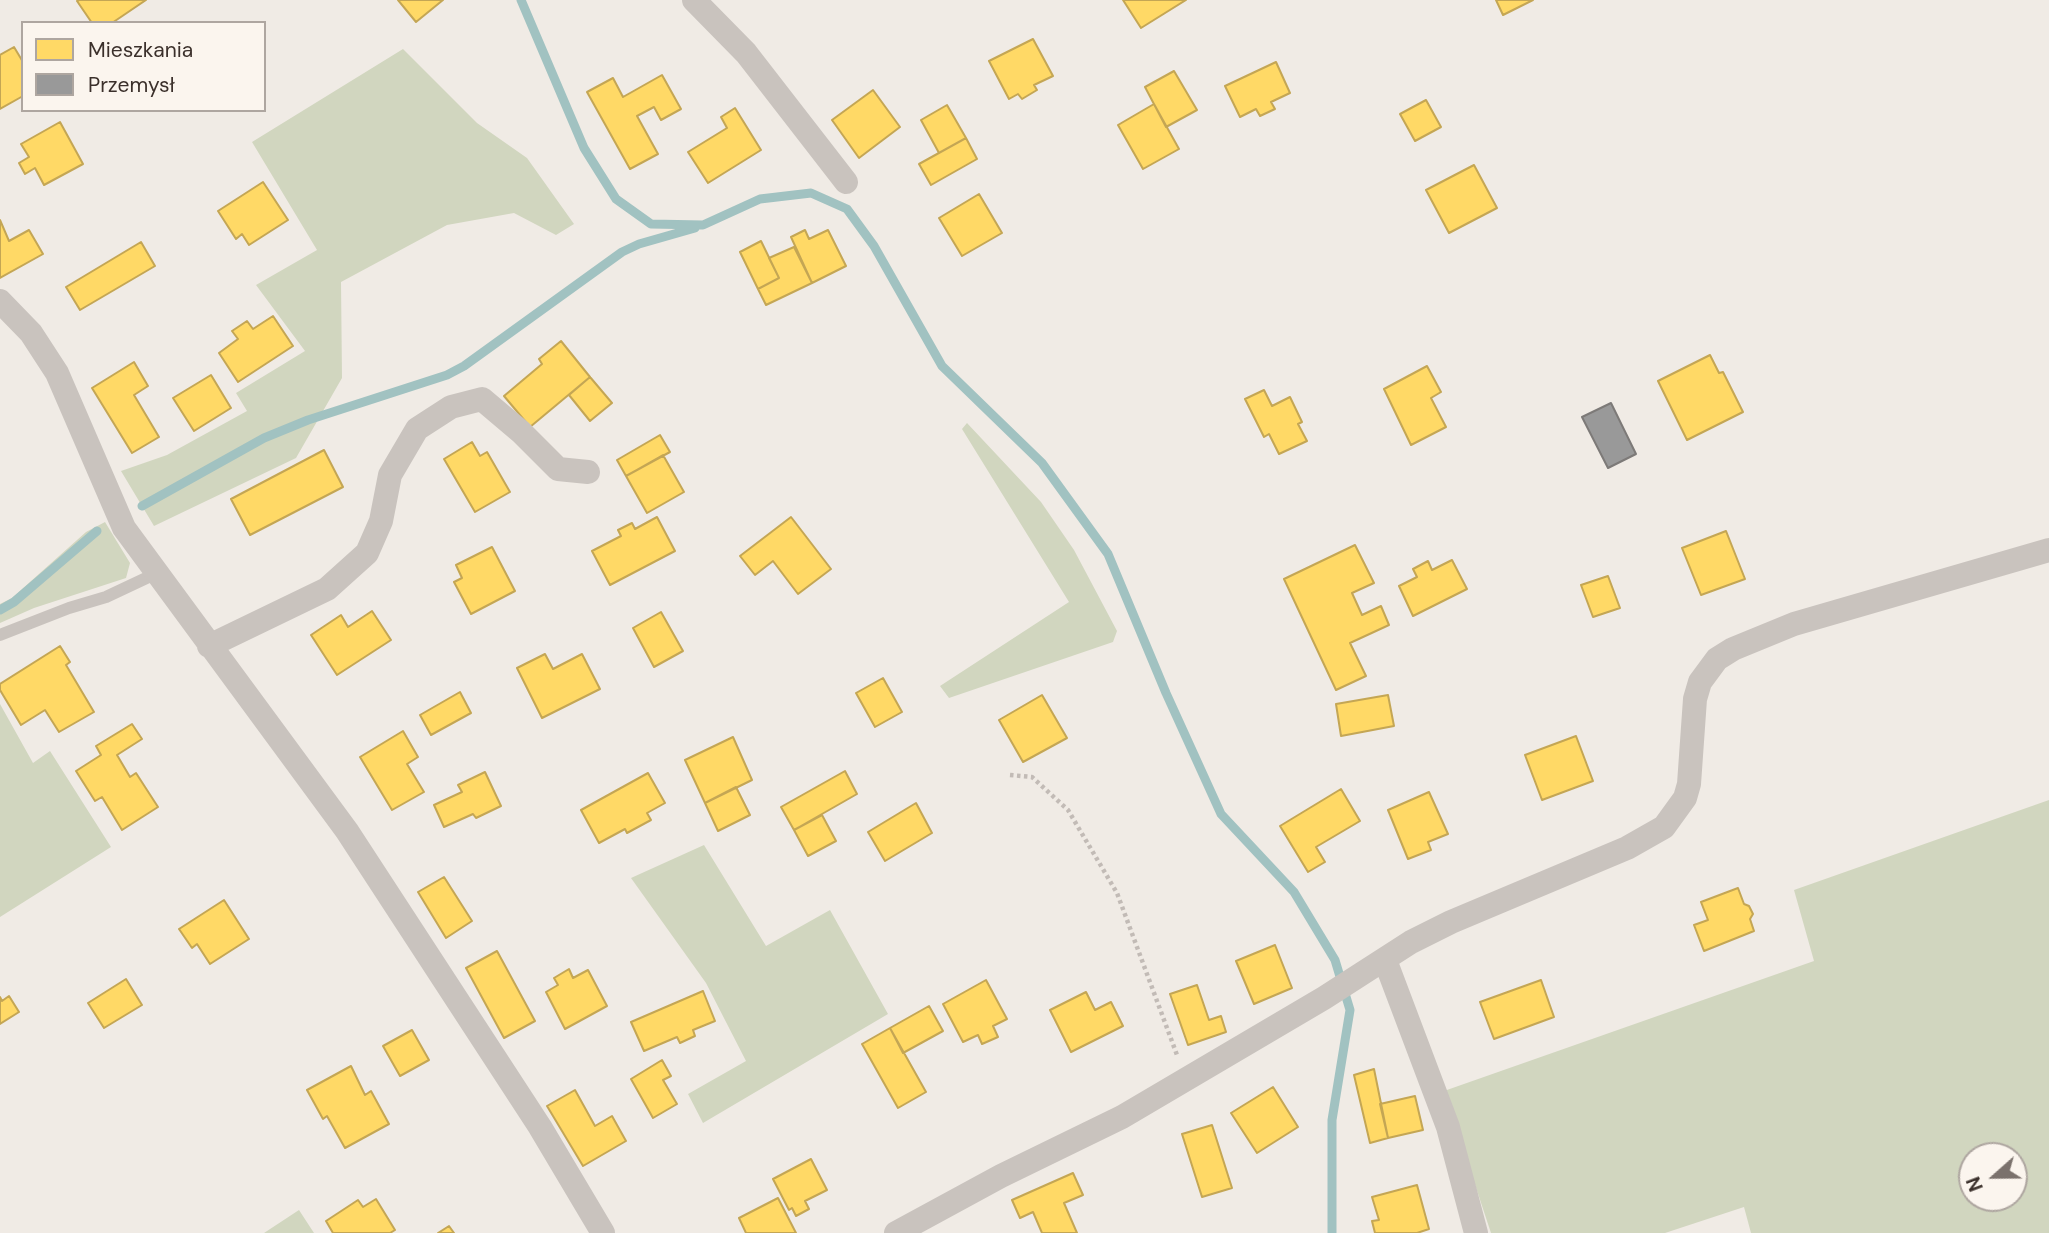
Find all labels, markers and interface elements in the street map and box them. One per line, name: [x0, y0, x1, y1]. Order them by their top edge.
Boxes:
legend: [21, 21, 266, 112]
text: Mieszkania: [88, 36, 193, 64]
text: Przemysł: [88, 71, 175, 99]
north arrow: [1958, 1142, 2028, 1212]
text: N: [1961, 1173, 1989, 1195]

